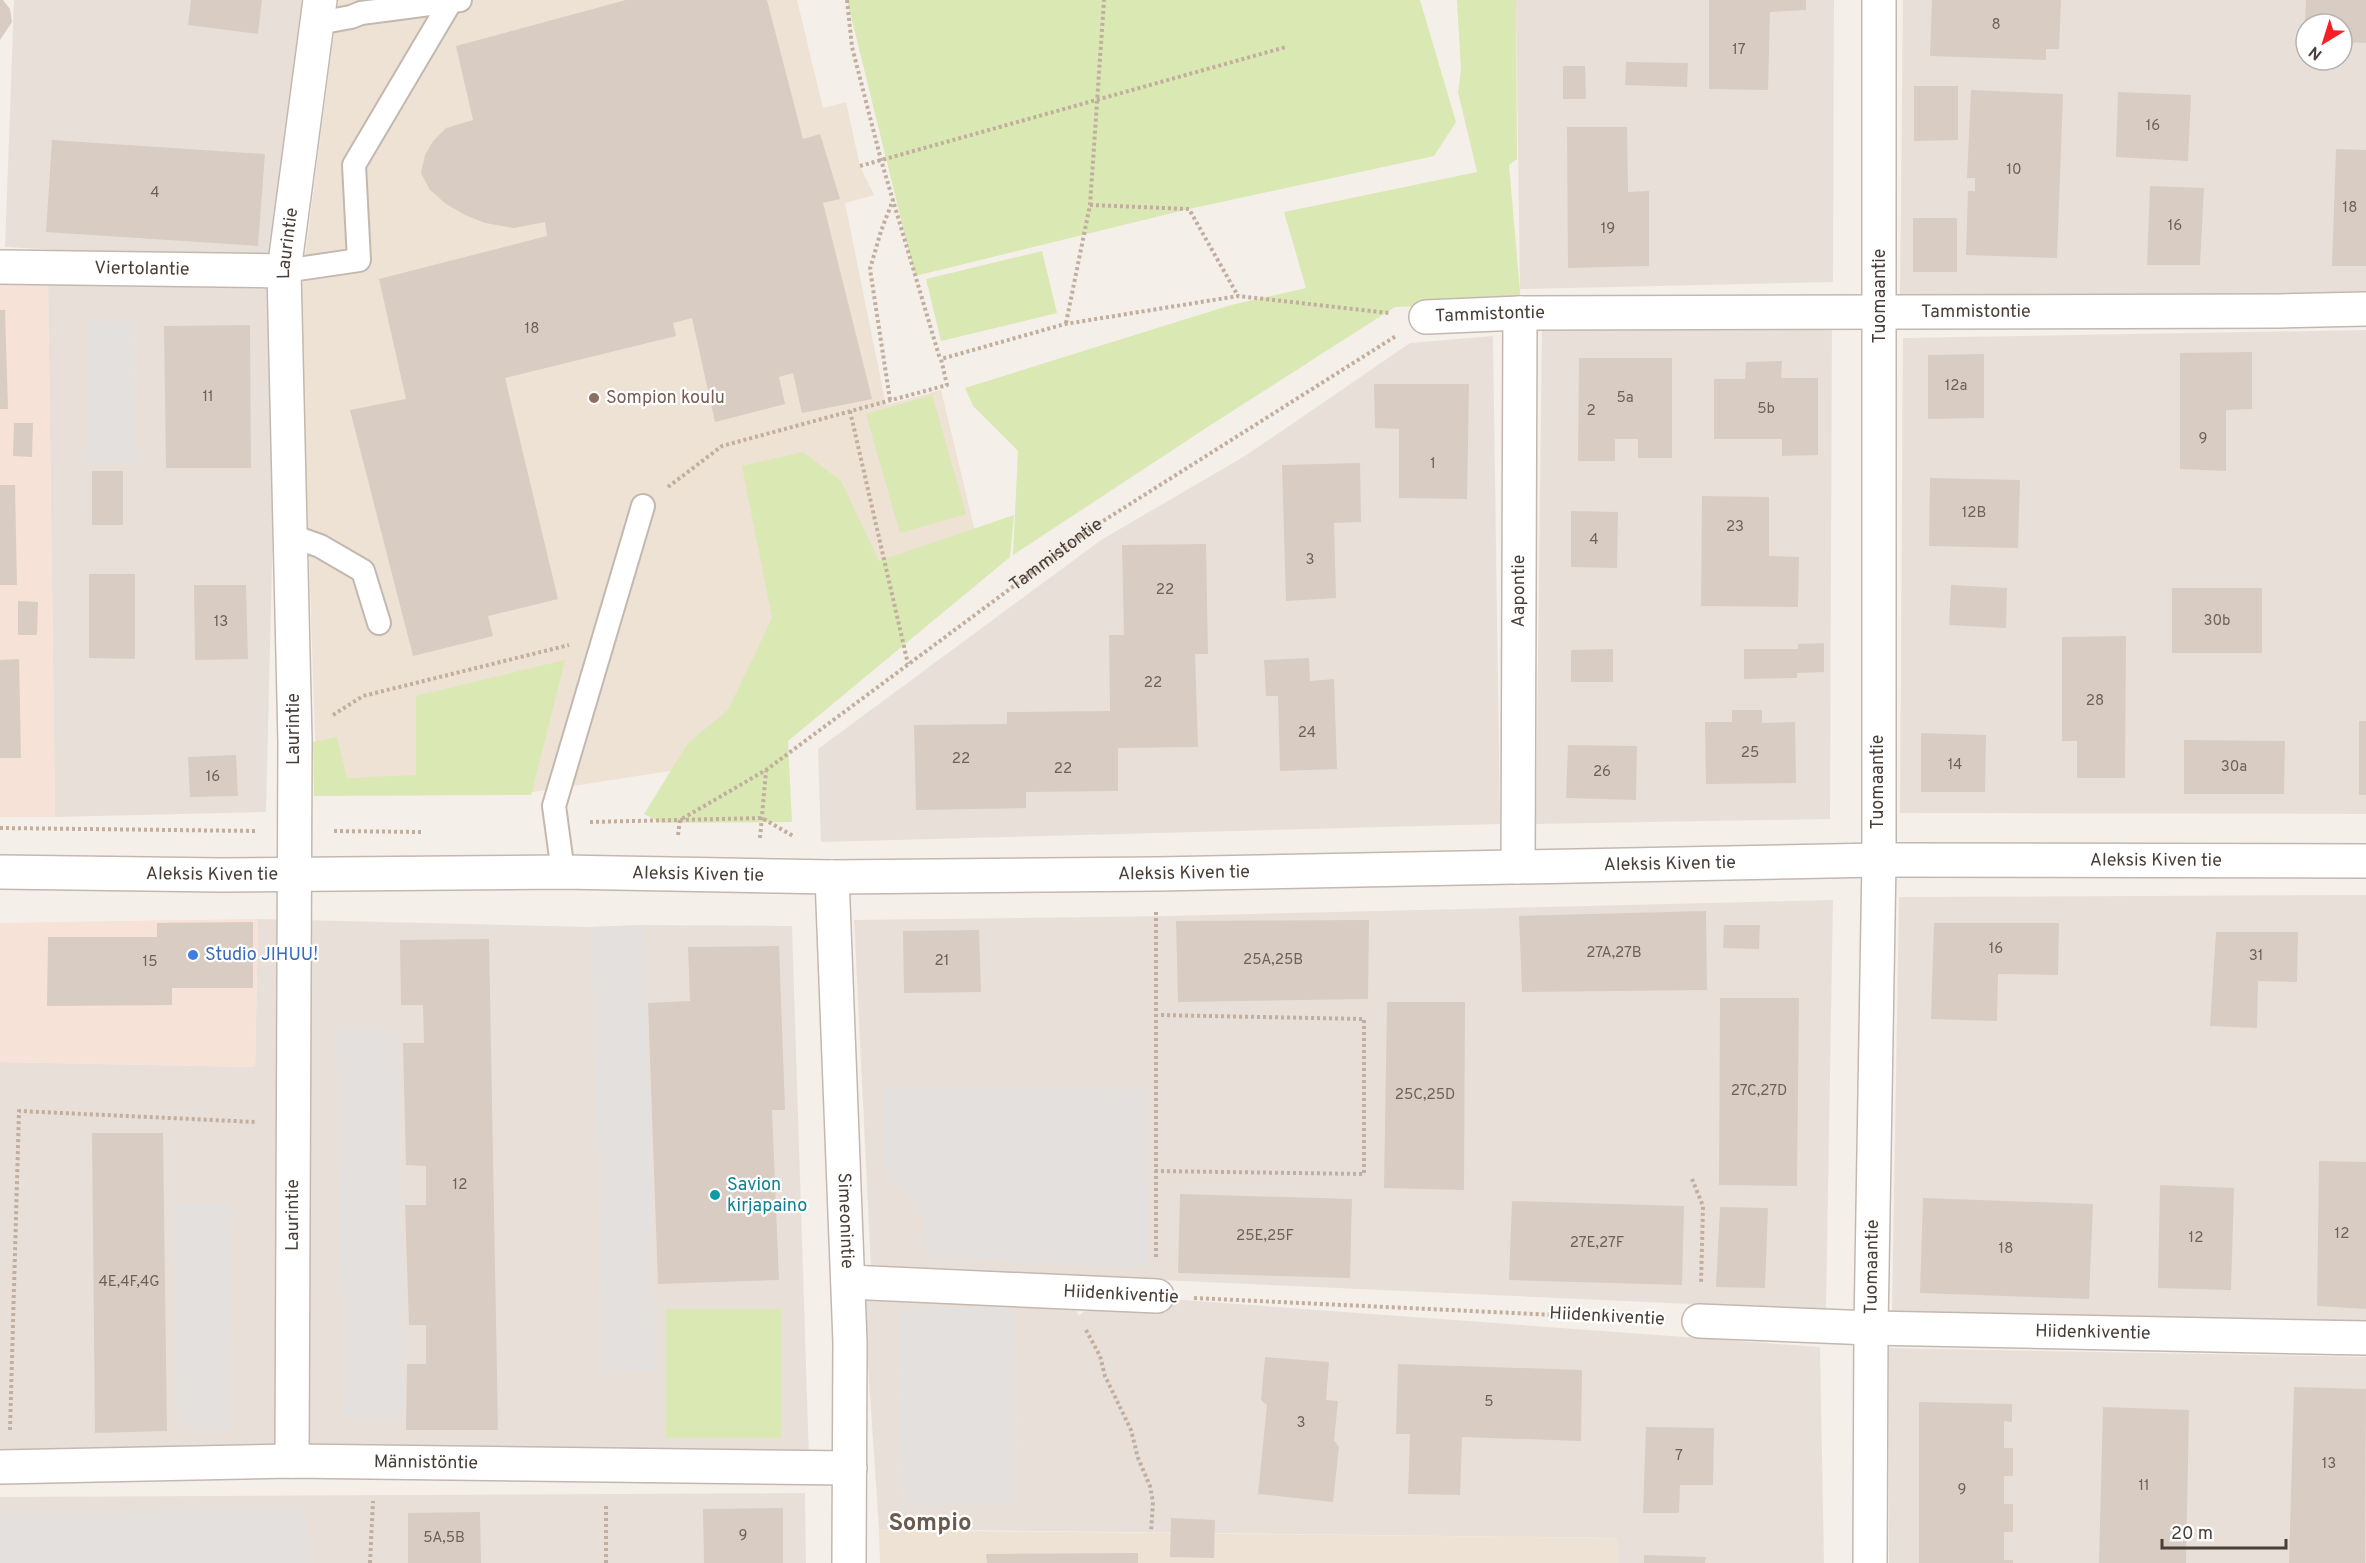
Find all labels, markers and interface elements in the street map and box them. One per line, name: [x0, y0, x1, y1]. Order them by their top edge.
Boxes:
north arrow: [2294, 12, 2354, 72]
house number: 8: [1991, 16, 2001, 35]
house number: 17: [1732, 41, 1746, 60]
text: N: [2305, 41, 2327, 64]
house number: 16: [2146, 117, 2160, 136]
house number: 10: [2006, 161, 2022, 180]
house number: 4: [150, 184, 160, 203]
house number: 18: [2343, 199, 2357, 218]
street label: Laurintie: [272, 206, 304, 279]
house number: 16: [2168, 217, 2182, 236]
house number: 19: [1601, 220, 1615, 239]
street label: Tuomaantie: [1869, 249, 1892, 343]
street label: Viertolantie: [94, 257, 190, 281]
street label: Tammistontie: [1921, 300, 2031, 323]
street label: Tammistontie: [1435, 301, 1545, 328]
house number: 18: [525, 320, 539, 339]
house number: 12a: [1945, 377, 1967, 396]
place label: Sompion koulu: [606, 387, 725, 410]
house number: 11: [202, 388, 214, 407]
house number: 5a: [1616, 389, 1634, 408]
marker: Sompion koulu: [587, 391, 601, 405]
house number: 5b: [1757, 400, 1775, 419]
house number: 2: [1586, 402, 1596, 421]
house number: 9: [2199, 430, 2207, 449]
house number: 1: [1430, 455, 1436, 474]
house number: 12B: [1962, 504, 1986, 523]
street label: Tammistontie: [1005, 513, 1107, 597]
house number: 23: [1726, 518, 1744, 537]
house number: 4: [1589, 531, 1599, 550]
house number: 3: [1305, 551, 1315, 570]
street label: Aapontie: [1507, 555, 1531, 627]
house number: 22: [1156, 581, 1174, 600]
house number: 30b: [2204, 612, 2230, 631]
house number: 13: [214, 613, 228, 632]
house number: 22: [1144, 674, 1162, 693]
house number: 28: [2086, 692, 2104, 711]
street label: Laurintie: [283, 693, 306, 765]
house number: 24: [1298, 724, 1316, 743]
street label: Tuomaantie: [1867, 735, 1890, 829]
house number: 25: [1741, 744, 1759, 763]
house number: 22: [952, 750, 970, 769]
house number: 14: [1948, 756, 1962, 775]
house number: 30a: [2221, 758, 2247, 777]
house number: 22: [1054, 760, 1072, 779]
house number: 26: [1593, 763, 1611, 782]
house number: 16: [206, 768, 220, 787]
street label: Aleksis Kiven tie: [2090, 849, 2222, 872]
street label: Aleksis Kiven tie: [1604, 851, 1736, 877]
street label: Aleksis Kiven tie: [1118, 861, 1250, 886]
street label: Aleksis Kiven tie: [146, 862, 278, 887]
street label: Aleksis Kiven tie: [632, 862, 764, 887]
house number: 16: [1989, 940, 2003, 959]
place label: Studio JIHUU!: [205, 944, 318, 967]
house number: 27A,27B: [1586, 944, 1642, 963]
house number: 31: [2249, 947, 2263, 966]
marker: Studio JIHUU!: [186, 948, 200, 962]
house number: 25A,25B: [1243, 951, 1303, 970]
house number: 21: [935, 952, 949, 971]
house number: 15: [143, 953, 157, 972]
house number: 27C,27D: [1731, 1082, 1787, 1101]
house number: 25C,25D: [1395, 1086, 1455, 1105]
street label: Simeonintie: [832, 1172, 859, 1269]
place label: Savion kirjapaino: [727, 1174, 807, 1218]
house number: 12: [453, 1176, 467, 1195]
street label: Laurintie: [281, 1179, 305, 1251]
marker: Savion kirjapaino: [708, 1188, 722, 1202]
street label: Tuomaantie: [1860, 1219, 1884, 1315]
house number: 12: [2335, 1225, 2349, 1244]
house number: 25E,25F: [1236, 1227, 1294, 1246]
house number: 12: [2189, 1229, 2203, 1248]
house number: 27E,27F: [1570, 1234, 1624, 1253]
house number: 18: [1999, 1240, 2013, 1259]
house number: 4E,4F,4G: [98, 1273, 160, 1292]
street label: Hiidenkiventie: [1063, 1280, 1179, 1310]
street label: Hiidenkiventie: [1549, 1302, 1665, 1332]
street label: Hiidenkiventie: [2035, 1320, 2151, 1345]
house number: 5: [1484, 1393, 1494, 1412]
house number: 3: [1296, 1414, 1306, 1433]
house number: 7: [1675, 1447, 1683, 1466]
street label: Männistöntie: [374, 1451, 478, 1475]
house number: 13: [2322, 1455, 2336, 1474]
house number: 11: [2138, 1477, 2150, 1496]
house number: 9: [1958, 1481, 1966, 1500]
district label: Sompio: [888, 1509, 972, 1539]
scale bar: [2162, 1512, 2286, 1550]
text: 20 m: [2171, 1523, 2213, 1546]
house number: 9: [739, 1527, 747, 1546]
house number: 5A,5B: [423, 1529, 465, 1548]

